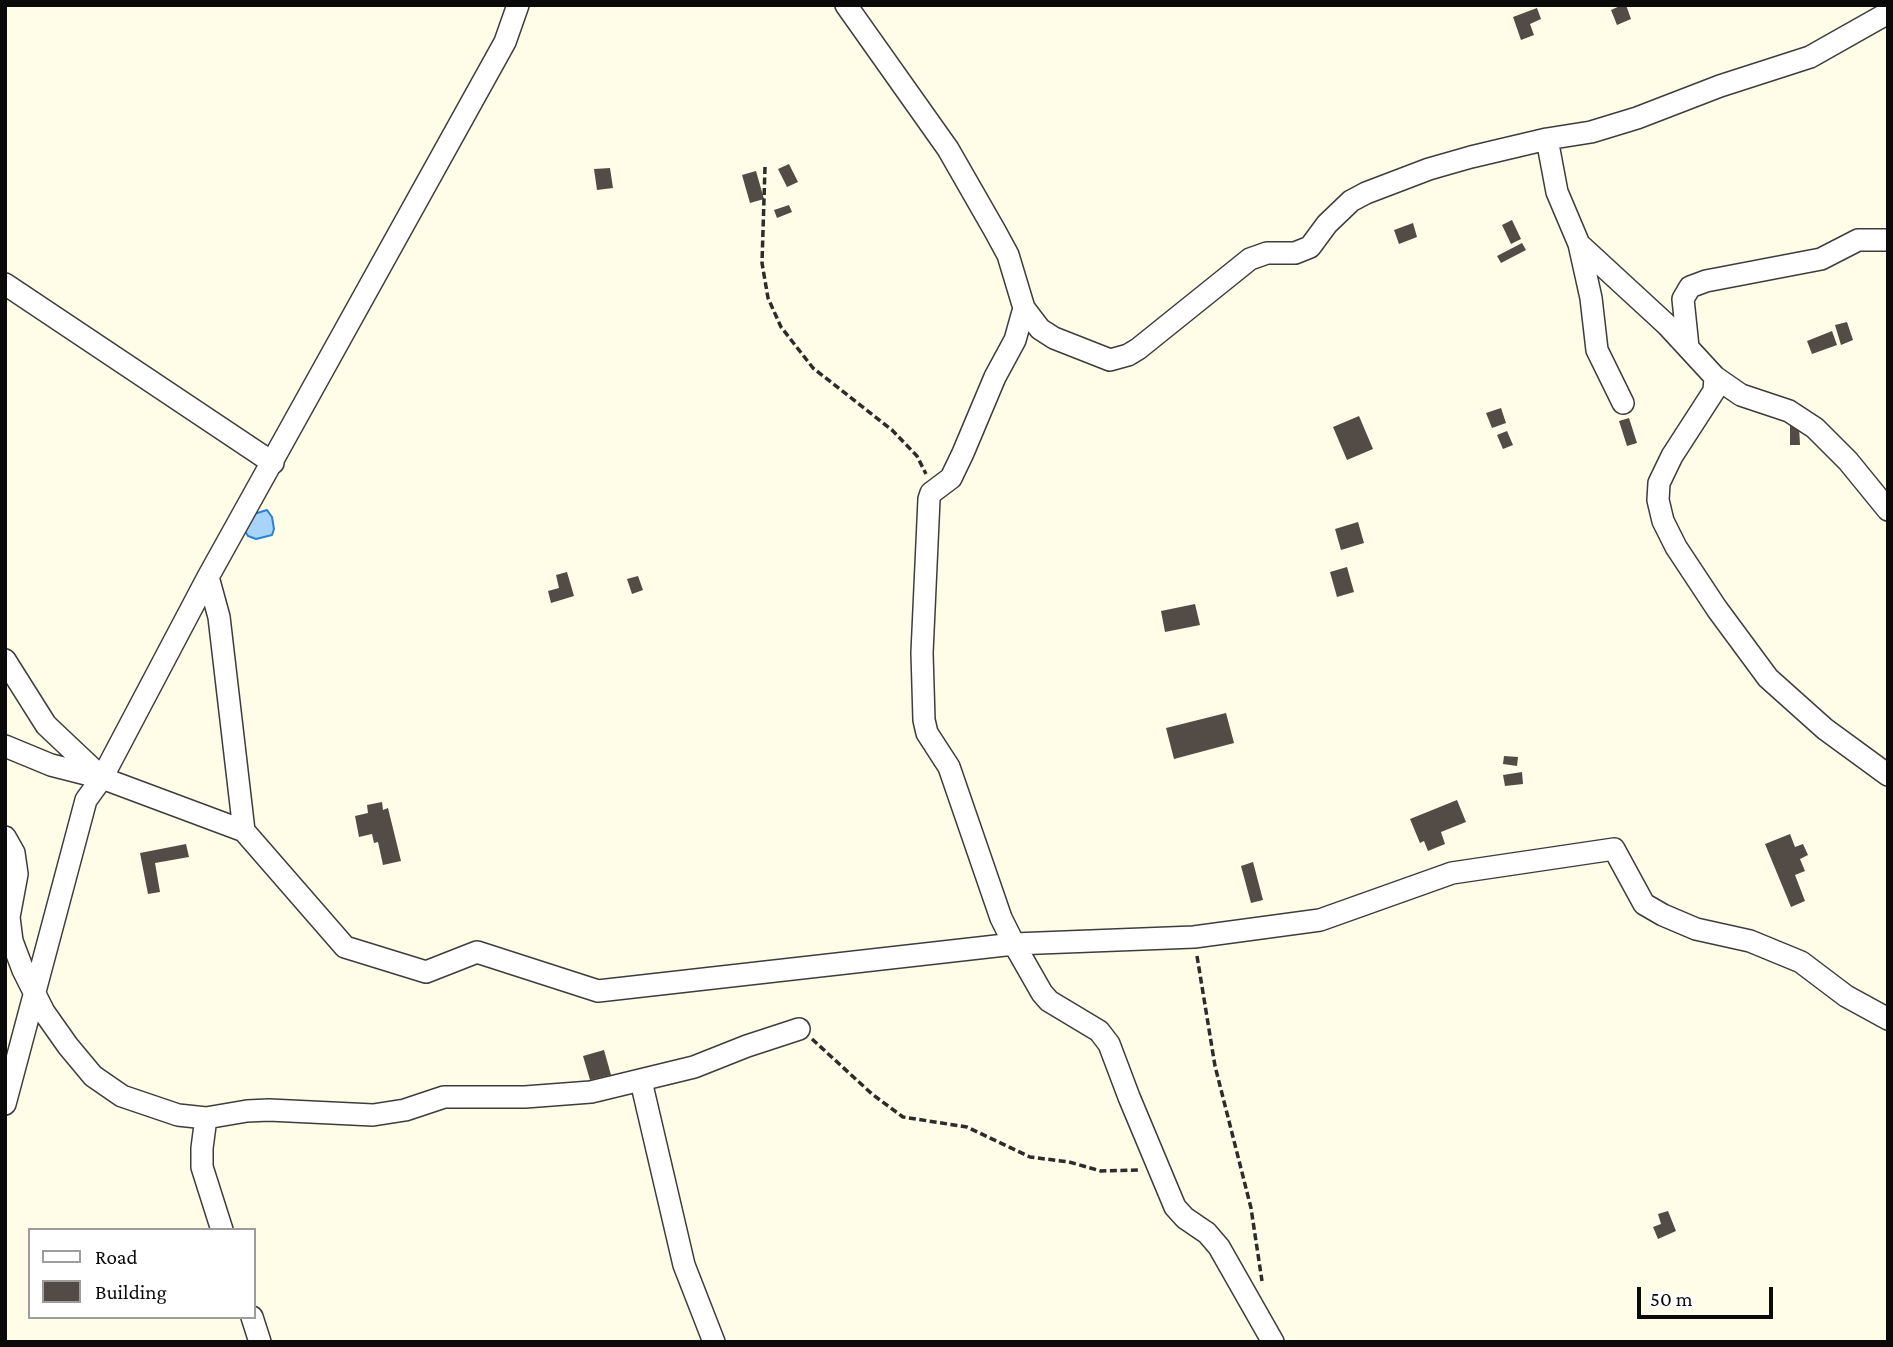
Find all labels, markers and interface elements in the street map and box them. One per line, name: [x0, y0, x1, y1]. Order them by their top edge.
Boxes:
legend: [28, 1228, 256, 1319]
text: Road: [95, 1245, 138, 1269]
scale bar: [1641, 1274, 1778, 1318]
text: Building: [95, 1280, 167, 1304]
text: 50 m: [1650, 1287, 1693, 1311]

